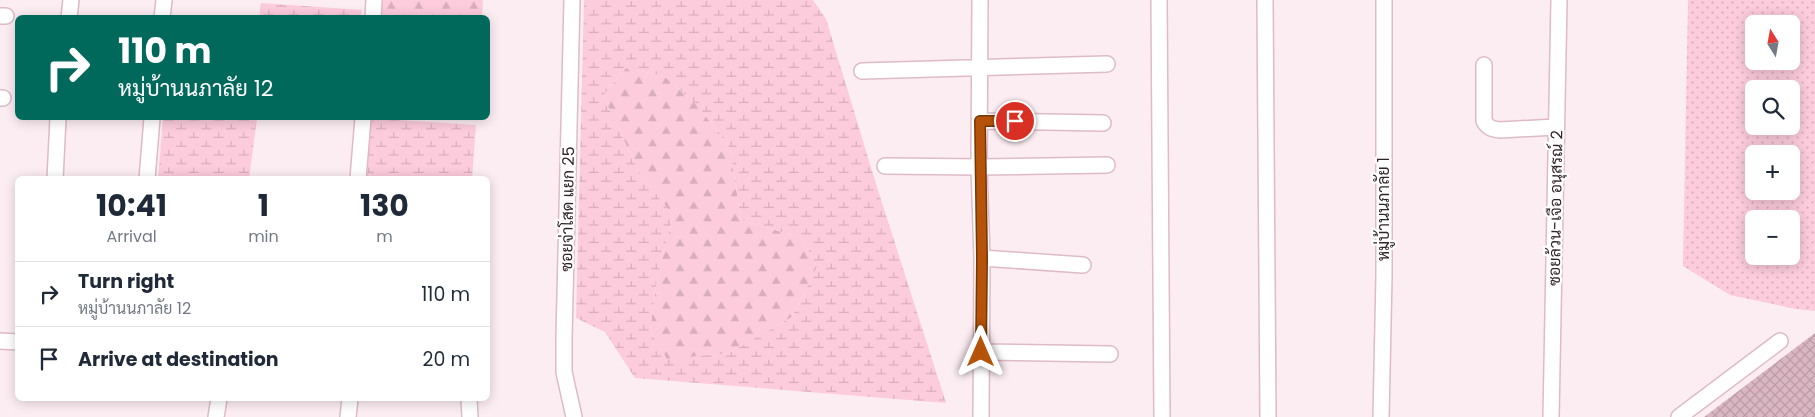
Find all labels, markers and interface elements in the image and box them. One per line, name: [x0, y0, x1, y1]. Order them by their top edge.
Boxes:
north arrow: [1745, 15, 1800, 70]
map controls: [1745, 15, 1800, 265]
text: 110 m: [118, 26, 212, 75]
icon: right: [35, 35, 100, 100]
text: หมู่บ้านนภาลัย 12: [118, 73, 274, 104]
button: search: [1745, 80, 1800, 135]
pin: [994, 100, 1036, 142]
icon: arrive: [1001, 107, 1029, 135]
street label: ซอยล้วน-เจือ อนุสรณ์ 2: [1542, 130, 1568, 286]
button: +: [1745, 145, 1800, 200]
street label: ซอยจ่าโสด แยก 25: [555, 146, 580, 272]
street label: หมู่บ้านนภาลัย 1: [1372, 157, 1395, 261]
text: 10:41: [96, 184, 167, 227]
text: 1: [258, 184, 269, 227]
text: 130: [360, 184, 409, 227]
button: −: [1745, 210, 1800, 265]
text: Arrival: [106, 225, 157, 248]
text: min: [248, 225, 279, 248]
text: m: [376, 225, 393, 248]
text: Turn right: [78, 268, 174, 295]
icon: right: [35, 280, 63, 308]
text: 110 m: [421, 281, 470, 308]
text: หมู่บ้านนภาลัย 12: [78, 297, 191, 320]
position arrow: [954, 325, 1006, 377]
icon: arrive: [35, 345, 63, 373]
text: Arrive at destination: [78, 346, 279, 373]
text: 20 m: [422, 346, 470, 373]

